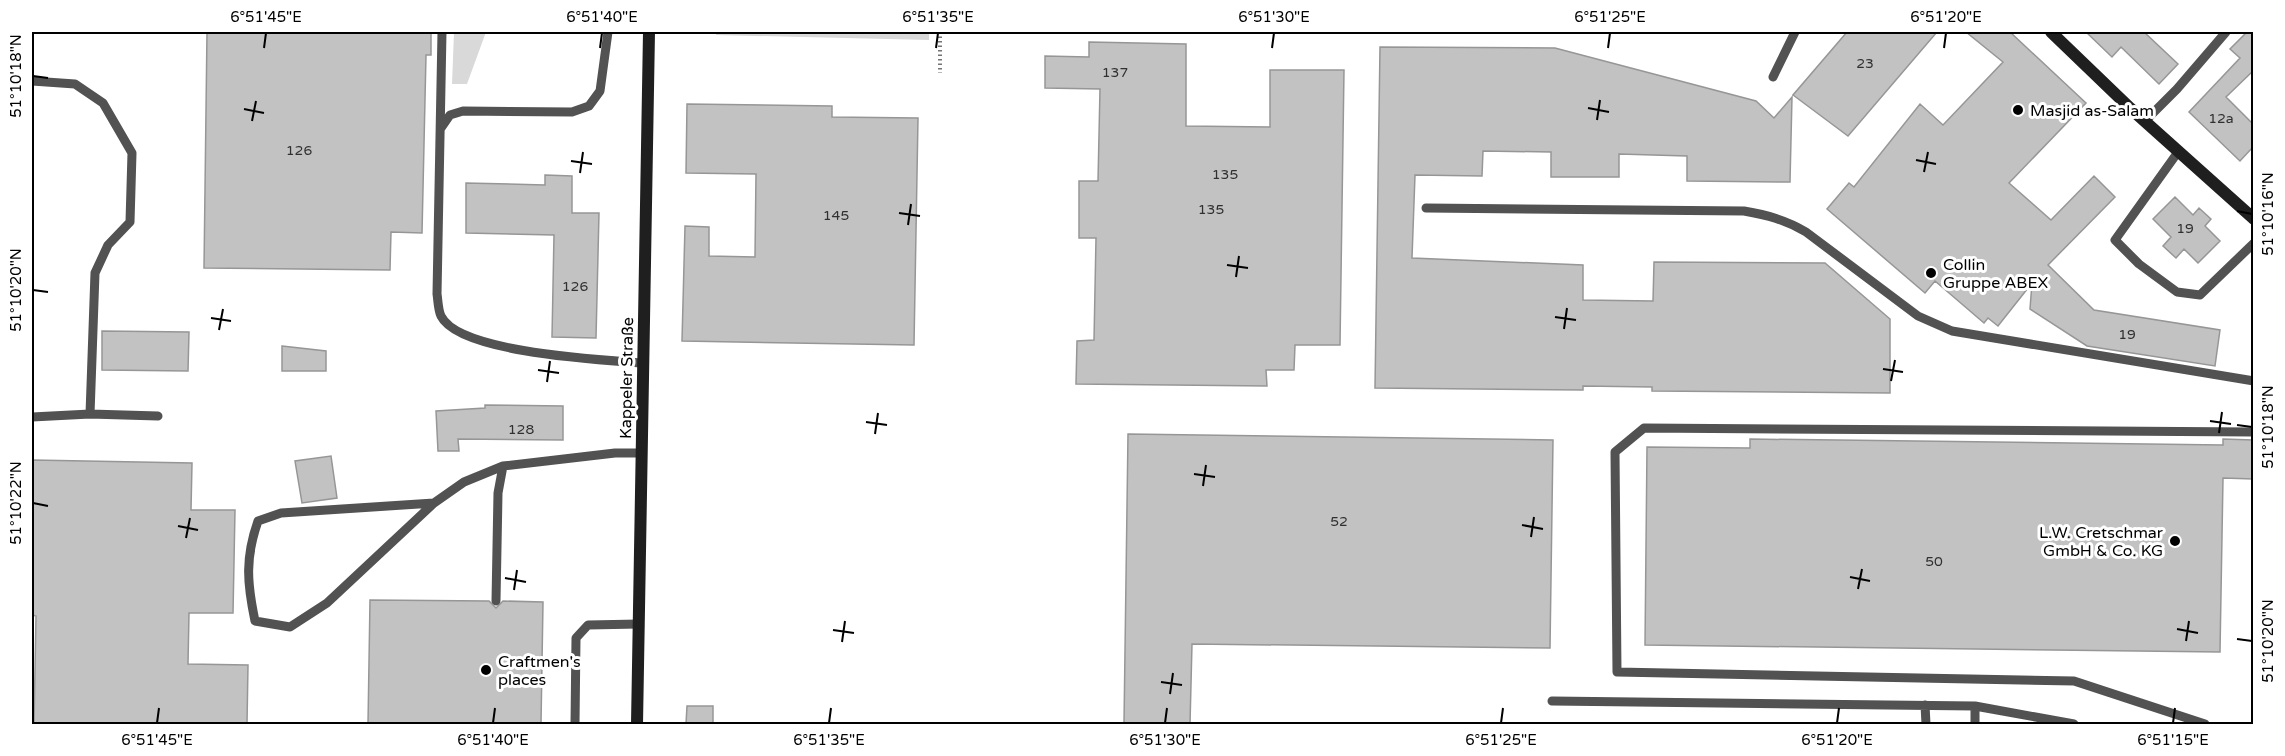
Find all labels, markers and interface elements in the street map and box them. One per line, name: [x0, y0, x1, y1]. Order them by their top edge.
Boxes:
text: 6°51'45"E: [230, 8, 302, 26]
text: 6°51'40"E: [566, 8, 638, 26]
text: 6°51'35"E: [902, 8, 974, 26]
text: 6°51'30"E: [1238, 8, 1310, 26]
text: 6°51'25"E: [1574, 8, 1646, 26]
text: 6°51'20"E: [1910, 8, 1982, 26]
text: 51°10'18"N: [7, 34, 25, 118]
house number: 23: [1856, 55, 1874, 72]
house number: 137: [1102, 64, 1128, 81]
place label: Masjid as-Salam: [2030, 101, 2154, 121]
marker: Masjid as-Salam: [2011, 103, 2025, 117]
house number: 12a: [2208, 110, 2234, 127]
house number: 126: [286, 142, 312, 159]
house number: 135: [1212, 166, 1238, 183]
text: 51°10'16"N: [2259, 172, 2277, 256]
house number: 135: [1198, 201, 1224, 218]
house number: 145: [823, 207, 849, 224]
house number: 19: [2176, 220, 2194, 237]
text: 51°10'20"N: [7, 248, 25, 332]
place label: Collin Gruppe ABEX: [1943, 255, 2049, 293]
marker: Collin Gruppe ABEX: [1924, 266, 1938, 280]
house number: 126: [562, 278, 588, 295]
street label: Kappeler Straße: [616, 317, 638, 439]
house number: 19: [2118, 326, 2136, 343]
text: 51°10'18"N: [2259, 385, 2277, 469]
house number: 128: [508, 421, 534, 438]
text: 51°10'22"N: [7, 461, 25, 545]
house number: 52: [1330, 513, 1348, 530]
place label: L.W. Cretschmar GmbH & Co. KG: [2039, 523, 2164, 561]
marker: L.W. Cretschmar GmbH & Co. KG: [2168, 534, 2182, 548]
house number: 50: [1925, 553, 1943, 570]
text: 51°10'20"N: [2259, 599, 2277, 683]
place label: Craftmen's places: [498, 652, 581, 690]
marker: Craftmen's places: [479, 663, 493, 677]
text: 6°51'45"E: [121, 731, 193, 749]
text: 6°51'40"E: [457, 731, 529, 749]
text: 6°51'35"E: [793, 731, 865, 749]
text: 6°51'30"E: [1129, 731, 1201, 749]
text: 6°51'25"E: [1465, 731, 1537, 749]
text: 6°51'20"E: [1801, 731, 1873, 749]
text: 6°51'15"E: [2137, 731, 2209, 749]

